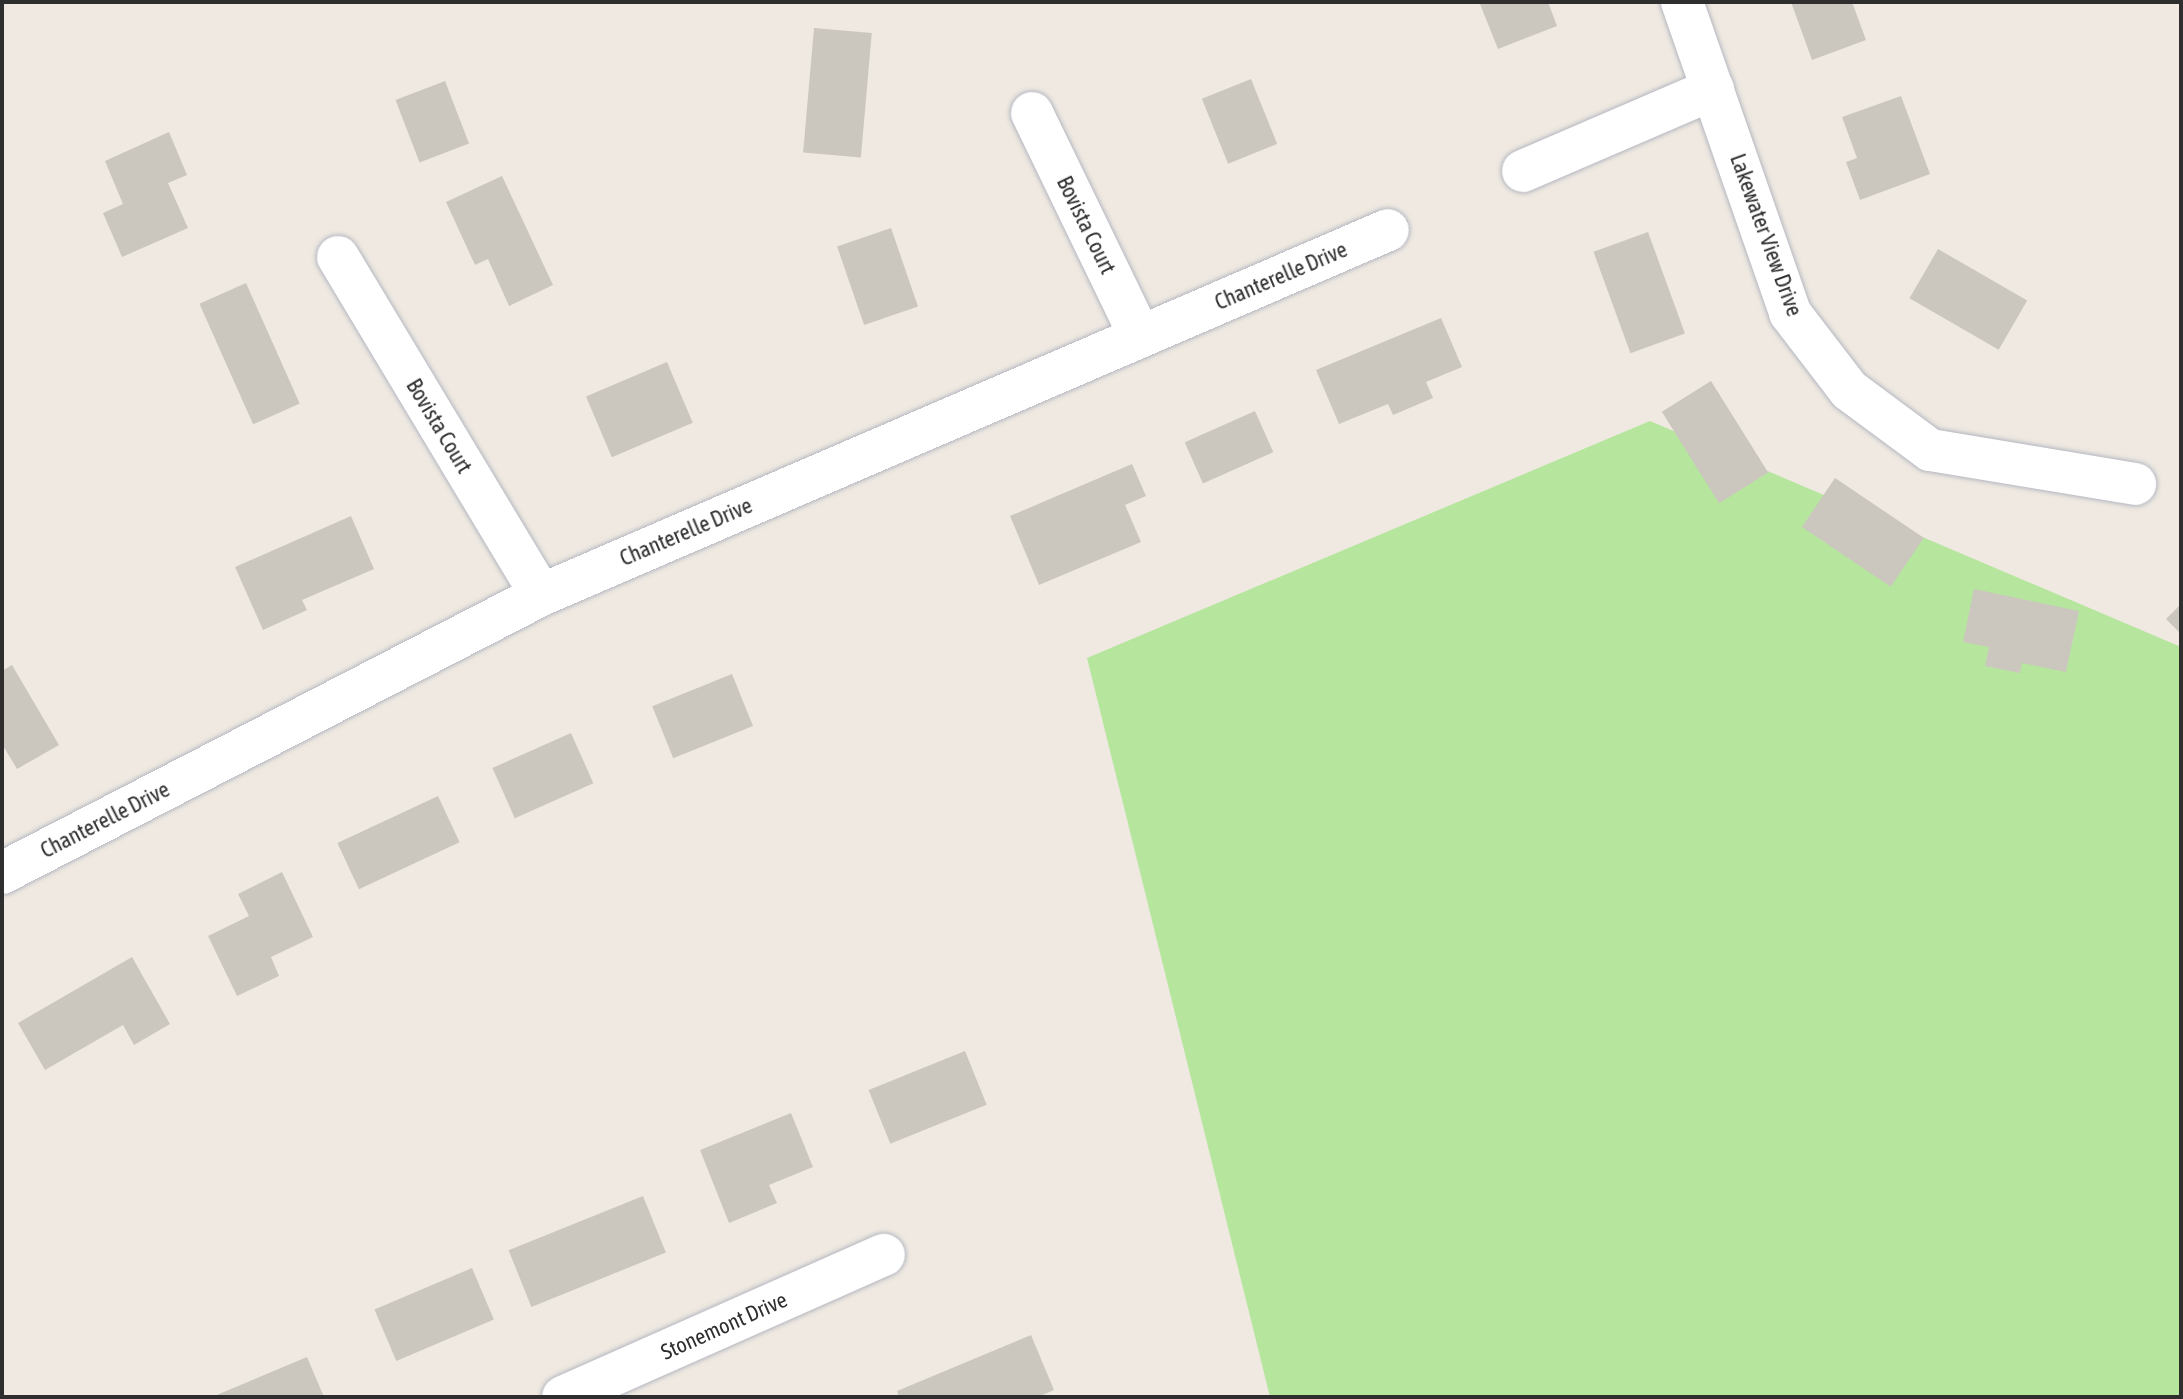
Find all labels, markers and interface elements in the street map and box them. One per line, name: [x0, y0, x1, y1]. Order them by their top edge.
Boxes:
street label: Lakewater View Drive: [1724, 150, 1808, 320]
street label: Bovista Court: [1051, 172, 1121, 278]
street label: Chanterelle Drive: [1211, 236, 1351, 316]
street label: Bovista Court: [401, 374, 477, 478]
street label: Chanterelle Drive: [616, 492, 756, 572]
street label: Chanterelle Drive: [36, 776, 174, 864]
street label: Stonemont Drive: [657, 1286, 791, 1366]

